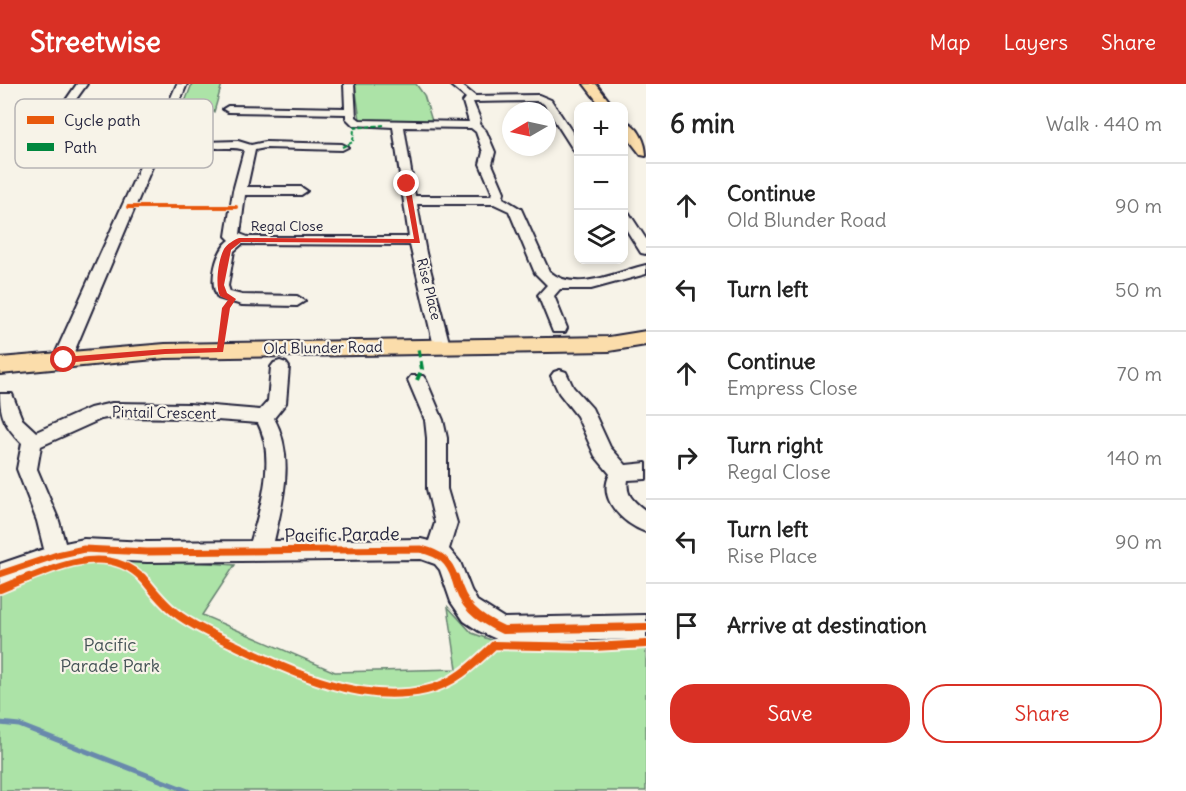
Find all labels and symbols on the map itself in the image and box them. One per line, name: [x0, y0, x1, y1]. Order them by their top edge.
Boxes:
legend: [15, 99, 213, 168]
north arrow: [502, 102, 556, 156]
text: Cycle path: [64, 110, 140, 130]
text: Path: [64, 137, 97, 157]
route end: [393, 170, 419, 196]
street label: Regal Close: [251, 217, 323, 235]
street label: Rise Place: [413, 256, 445, 322]
street label: Old Blunder Road: [263, 337, 383, 358]
route start: [50, 346, 76, 372]
street label: Pintail Crescent: [112, 402, 216, 423]
street label: Pacific Parade: [284, 522, 400, 547]
park label: Pacific Parade Park: [60, 633, 160, 677]

